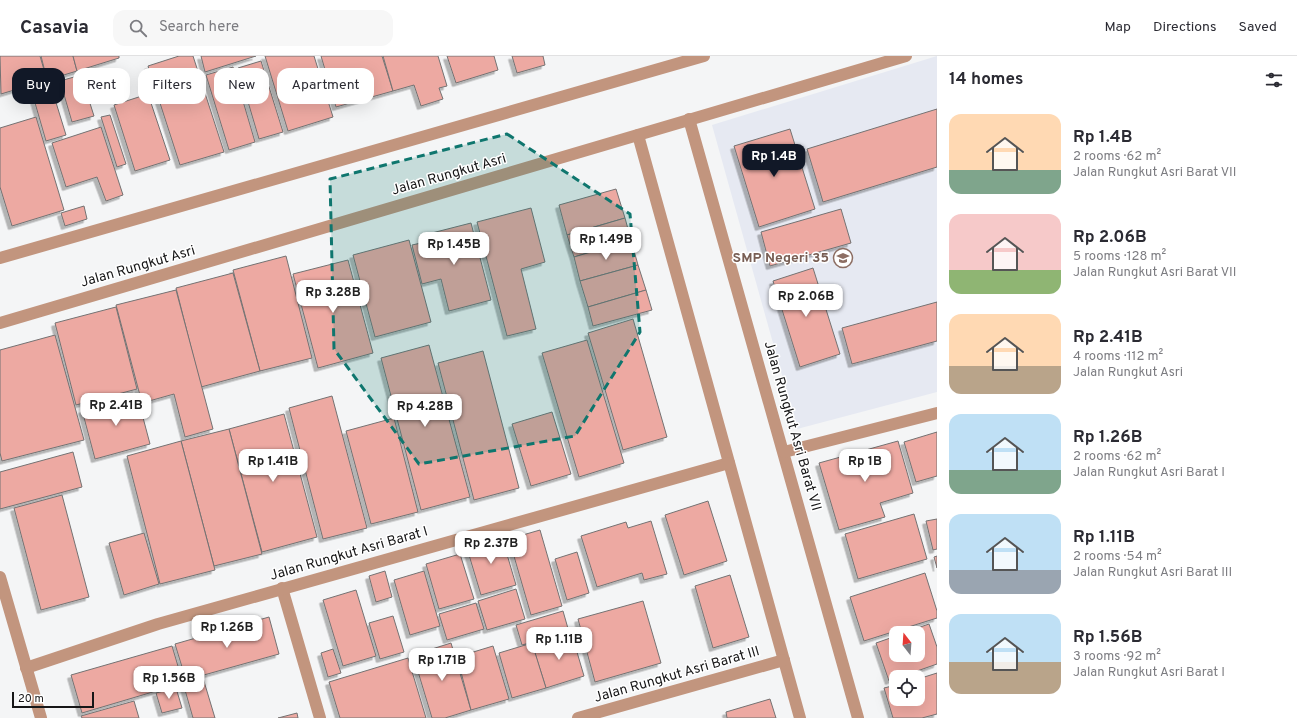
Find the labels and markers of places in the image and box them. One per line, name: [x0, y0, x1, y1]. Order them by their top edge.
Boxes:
pin: Rp 1.4B: [737, 144, 811, 178]
pin: Rp 1.49B: [565, 227, 647, 261]
pin: Rp 1.45B: [413, 232, 495, 266]
school or university icon: SMP Negeri 35: [832, 247, 854, 269]
place label: SMP Negeri 35: [733, 250, 829, 267]
pin: Rp 3.28B: [292, 280, 374, 314]
pin: Rp 2.06B: [765, 284, 847, 318]
pin: Rp 2.41B: [75, 393, 157, 427]
pin: Rp 4.28B: [384, 394, 466, 428]
pin: Rp 1.41B: [232, 449, 314, 483]
pin: Rp 1B: [837, 449, 893, 483]
pin: Rp 2.37B: [450, 531, 532, 565]
pin: Rp 1.26B: [186, 615, 268, 649]
pin: Rp 1.11B: [518, 627, 600, 661]
pin: Rp 1.71B: [401, 648, 483, 682]
pin: Rp 1.56B: [128, 666, 210, 700]

